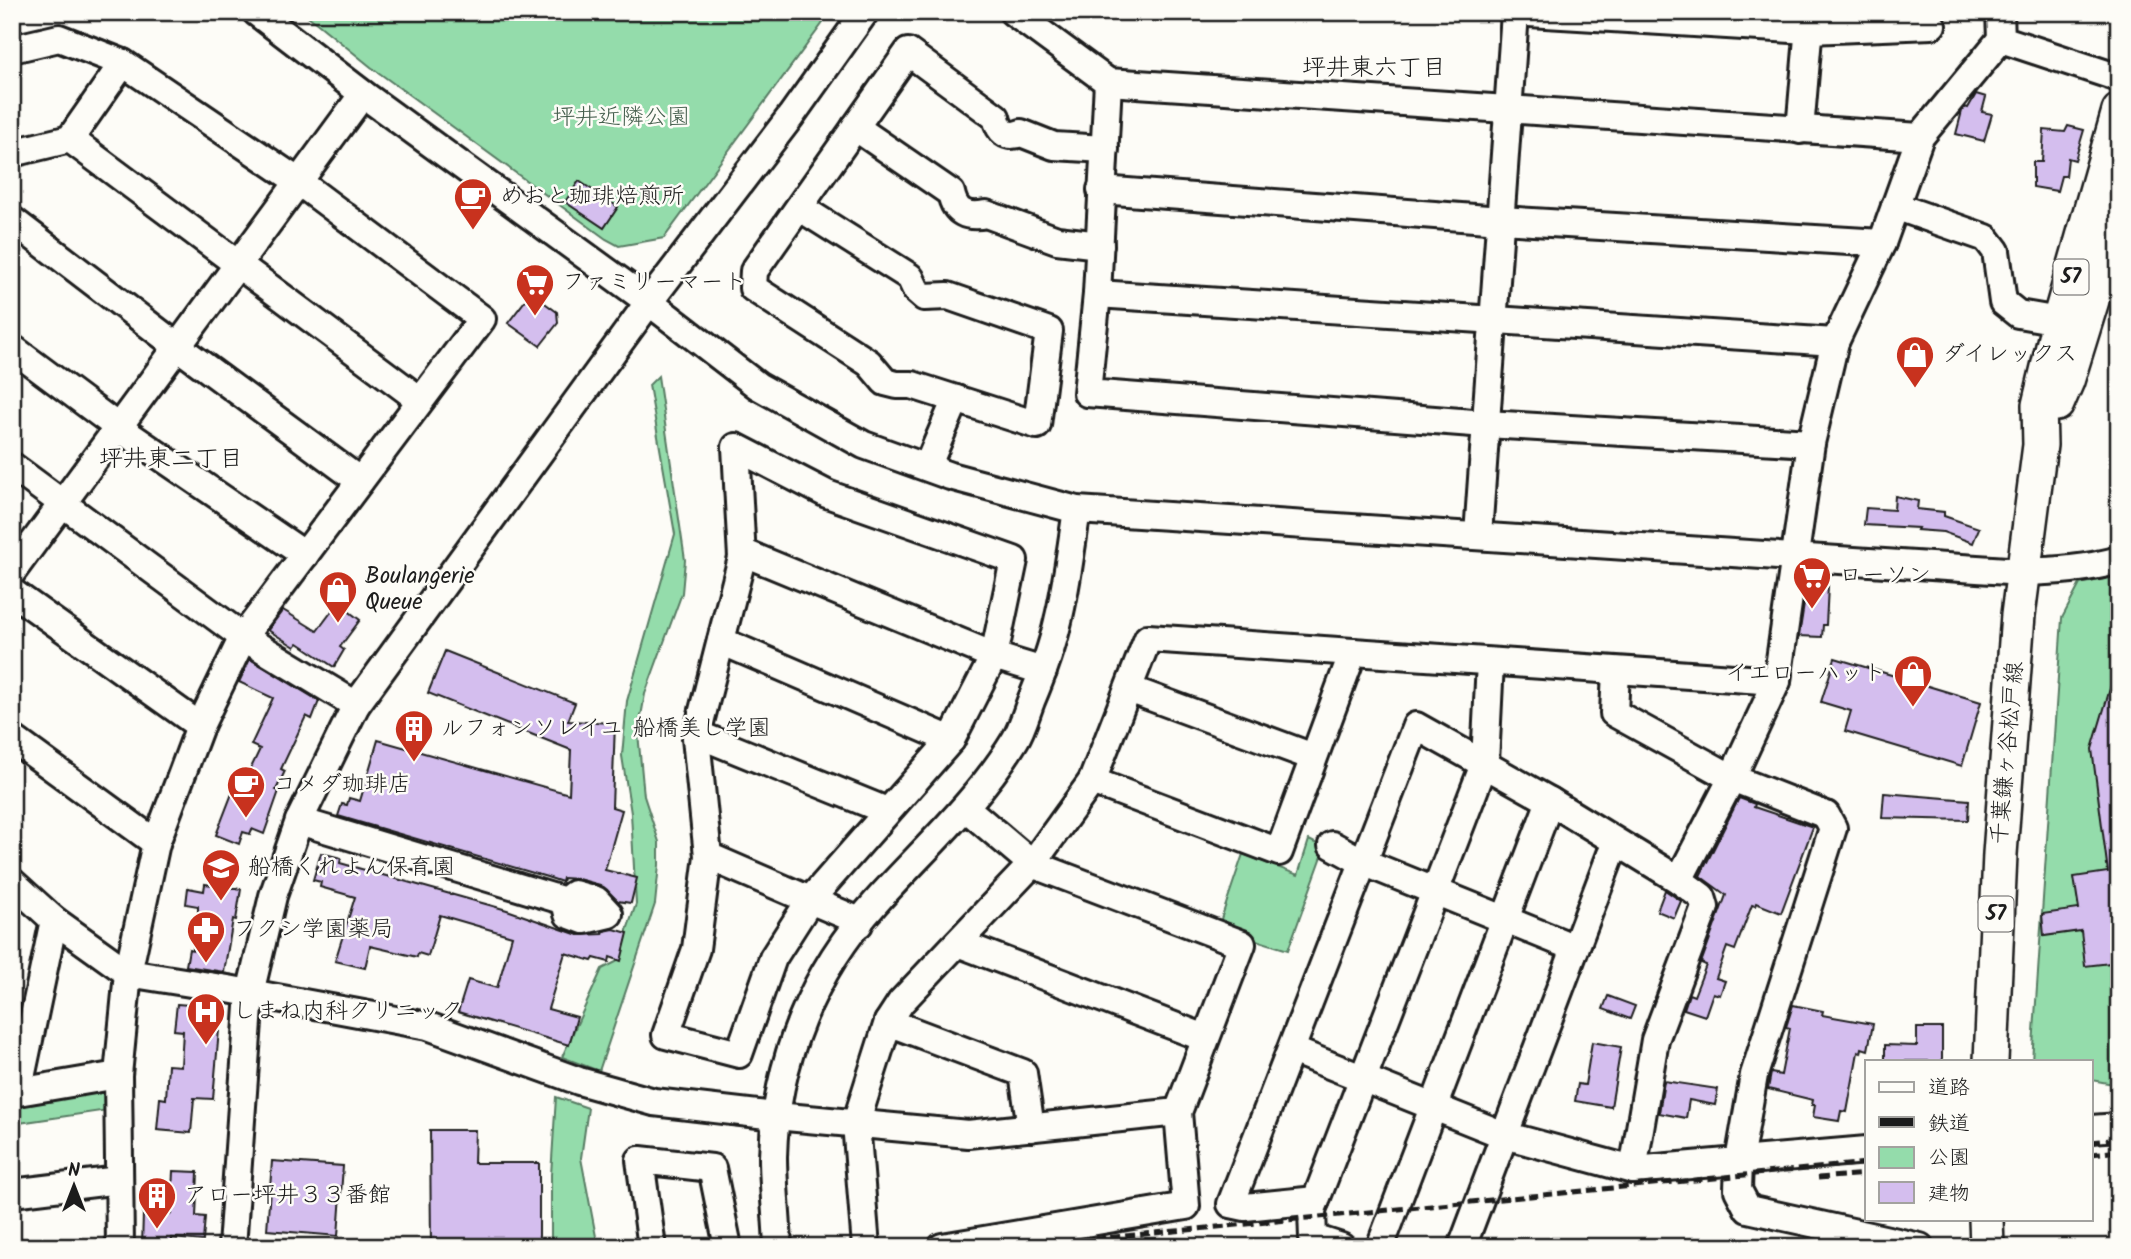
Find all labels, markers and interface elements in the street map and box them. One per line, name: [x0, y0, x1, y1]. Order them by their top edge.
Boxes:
district label: 坪井東六丁目: [1302, 49, 1446, 88]
park label: 坪井近隣公園: [552, 100, 690, 136]
cafe icon: めおと珈琲焙煎所: [452, 176, 494, 231]
place label: めおと珈琲焙煎所: [500, 179, 684, 215]
road number: 57: [2054, 260, 2088, 294]
supermarket icon: ファミリーマート: [514, 262, 556, 317]
place label: ファミリーマート: [562, 265, 746, 301]
shop icon: ダイレックス: [1894, 334, 1936, 389]
place label: ダイレックス: [1942, 337, 2077, 373]
district label: 坪井東二丁目: [99, 440, 243, 479]
supermarket icon: ローソン: [1791, 555, 1833, 610]
place label: ローソン: [1839, 558, 1931, 594]
place label: Boulangerie Queue: [365, 559, 475, 621]
shop icon: Boulangerie Queue: [317, 569, 359, 624]
shop icon: イエローハット: [1892, 653, 1934, 708]
place label: イエローハット: [1725, 656, 1886, 692]
street label: 千葉鎌ヶ谷松戸線: [1982, 660, 2034, 846]
building icon: ルフォンソレイユ 船橋美し学園: [393, 708, 435, 763]
place label: ルフォンソレイユ 船橋美し学園: [441, 711, 770, 747]
cafe icon: コメダ珈琲店: [225, 764, 267, 819]
place label: コメダ珈琲店: [273, 767, 411, 803]
school or university icon: 船橋くれよん保育園: [200, 847, 242, 902]
place label: 船橋くれよん保育園: [248, 850, 455, 886]
road number: 57: [1979, 897, 2014, 932]
pharmacy icon: フクシ学園薬局: [185, 909, 227, 964]
place label: フクシ学園薬局: [233, 912, 394, 948]
hospital icon: しまね内科クリニック: [185, 991, 227, 1046]
place label: しまね内科クリニック: [233, 994, 463, 1030]
legend: [1865, 1060, 2092, 1220]
text: 道路: [1928, 1072, 1970, 1105]
text: 鉄道: [1928, 1108, 1970, 1141]
text: 公園: [1928, 1142, 1970, 1175]
north arrow: [38, 1150, 108, 1220]
text: N: [68, 1156, 80, 1186]
building icon: アロー坪井３３番館: [136, 1175, 178, 1230]
place label: アロー坪井３３番館: [184, 1178, 391, 1214]
text: 建物: [1928, 1178, 1970, 1211]

